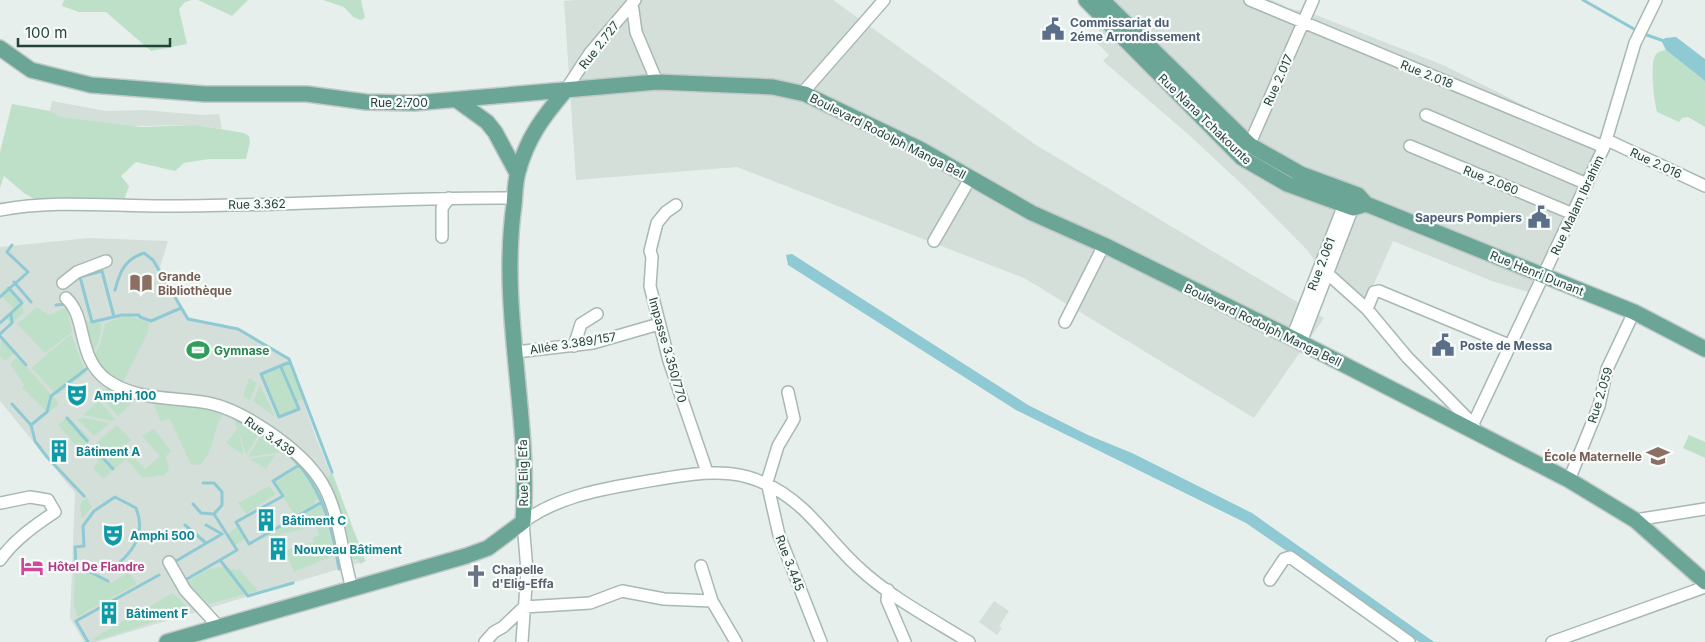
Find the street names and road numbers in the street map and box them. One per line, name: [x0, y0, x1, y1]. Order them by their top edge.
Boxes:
street label: Rue 2.727: [576, 18, 622, 72]
street label: Rue 2.017: [1260, 52, 1296, 108]
street label: Rue 2.018: [1398, 57, 1456, 91]
street label: Rue Nana Tchakounte: [1155, 70, 1255, 168]
street label: Boulevard Rodolph Manga Bell: [807, 90, 969, 182]
street label: Rue 2.700: [370, 95, 428, 110]
street label: Rue 2.016: [1628, 144, 1684, 182]
street label: Rue Malam Ibrahim: [1547, 153, 1607, 257]
street label: Rue 2.060: [1461, 162, 1521, 198]
street label: Rue 3.362: [228, 196, 286, 212]
street label: Rue 2.061: [1304, 235, 1338, 293]
street label: Rue Henri Dunant: [1488, 247, 1586, 299]
street label: Boulevard Rodolph Manga Bell: [1182, 280, 1344, 370]
street label: Impasse 3.350/770: [646, 296, 690, 404]
street label: Allée 3.389/157: [529, 329, 617, 357]
street label: Rue 2.059: [1584, 365, 1616, 425]
street label: Rue 3.439: [242, 413, 298, 459]
street label: Rue Elig Efa: [515, 439, 531, 507]
street label: Rue 3.445: [772, 533, 808, 593]

